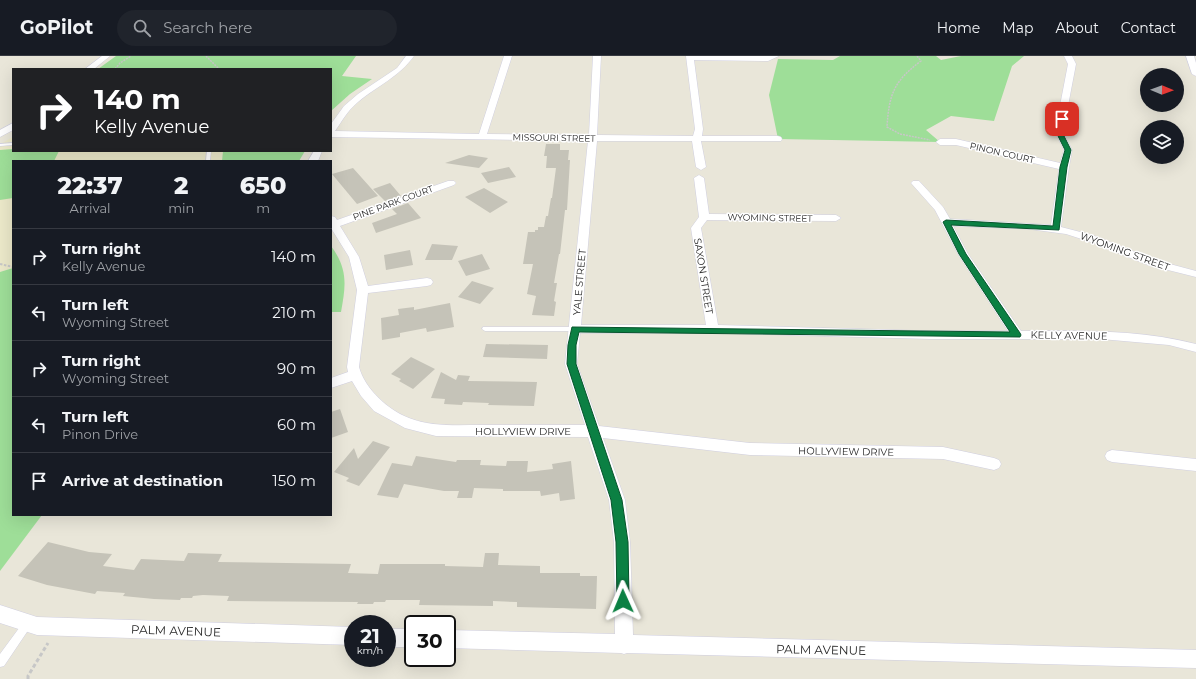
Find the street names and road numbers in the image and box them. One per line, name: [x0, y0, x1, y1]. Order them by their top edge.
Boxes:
street label: MISSOURI STREET: [512, 131, 596, 144]
street label: PINON COURT: [969, 140, 1036, 165]
street label: PINE PARK COURT: [351, 183, 435, 222]
street label: WYOMING STREET: [727, 211, 813, 224]
street label: WYOMING STREET: [1078, 229, 1172, 274]
street label: SAXON STREET: [691, 237, 716, 315]
street label: YALE STREET: [570, 248, 589, 316]
street label: KELLY AVENUE: [1030, 328, 1108, 343]
street label: HOLLYVIEW DRIVE: [475, 425, 571, 438]
street label: HOLLYVIEW DRIVE: [798, 444, 894, 459]
street label: PALM AVENUE: [131, 621, 221, 640]
street label: PALM AVENUE: [776, 641, 866, 658]

